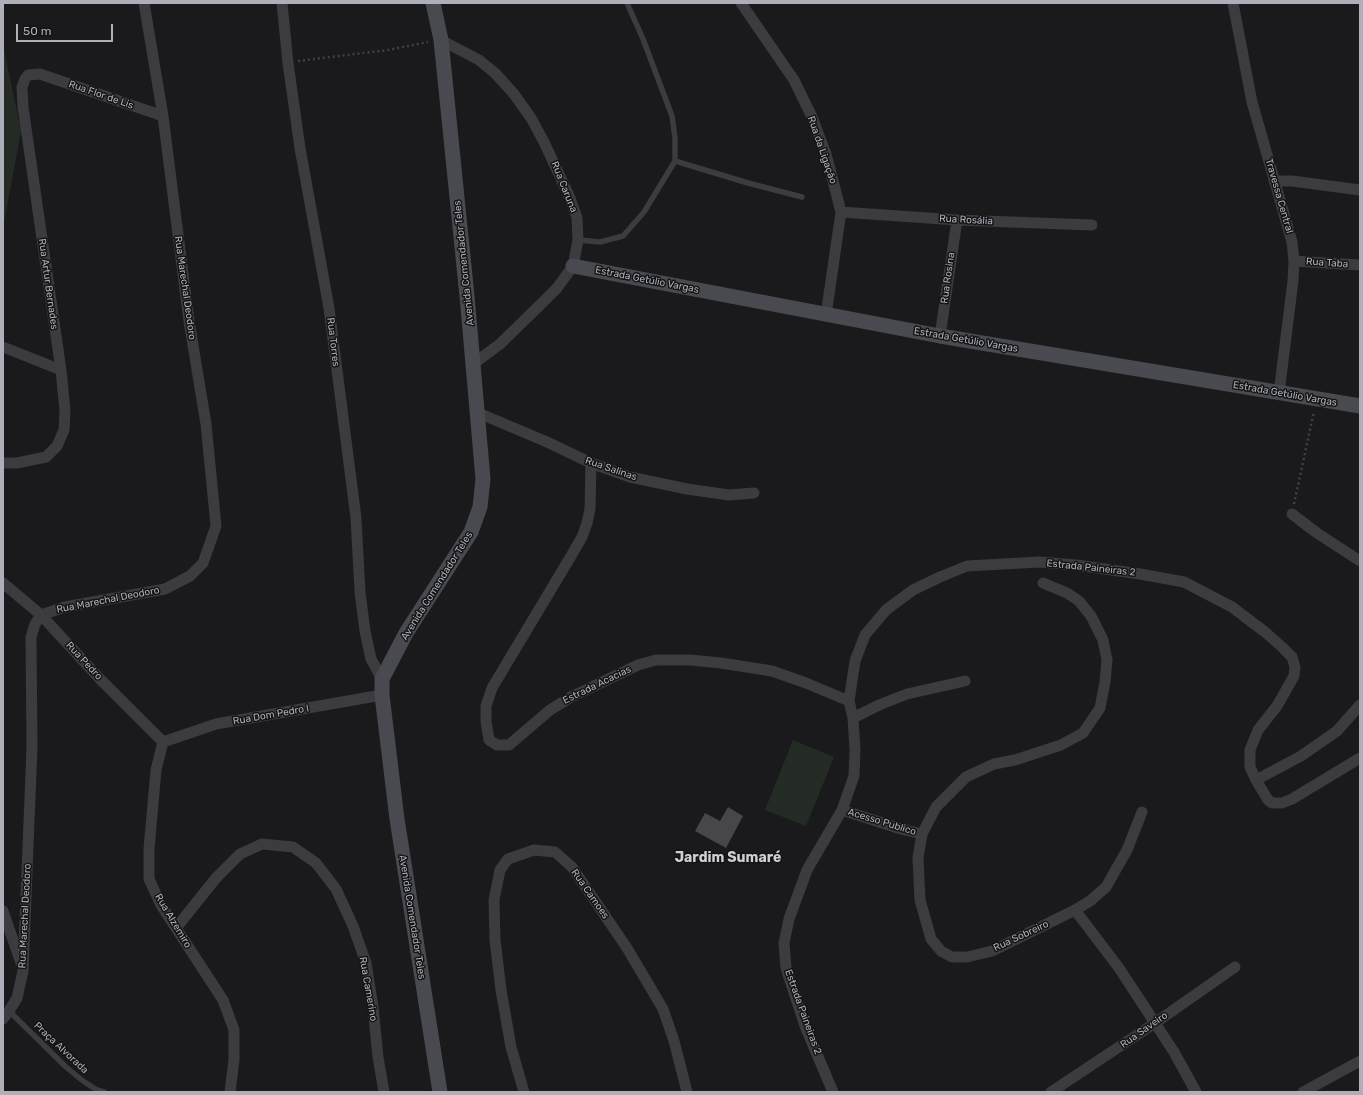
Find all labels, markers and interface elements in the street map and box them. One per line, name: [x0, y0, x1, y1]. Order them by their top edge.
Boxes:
scale bar: [18, 16, 115, 42]
text: 50 m: [23, 24, 51, 38]
street label: Rua Flor de Lis: [67, 78, 135, 112]
street label: Rua da Ligação: [805, 115, 839, 185]
street label: Travessa Central: [1263, 157, 1295, 235]
street label: Rua Caruna: [548, 160, 580, 214]
street label: Avenida Comendador Teles: [451, 200, 477, 326]
street label: Rua Rosália: [939, 213, 993, 227]
street label: Rua Marechal Deodoro: [172, 235, 198, 341]
street label: Rua Artur Bernades: [36, 238, 60, 330]
street label: Rua Rosina: [938, 251, 958, 305]
street label: Rua Taba: [1305, 256, 1349, 270]
street label: Estrada Getúlio Vargas: [594, 264, 700, 296]
street label: Rua Torres: [324, 317, 342, 367]
street label: Estrada Getúlio Vargas: [913, 325, 1019, 355]
street label: Estrada Getúlio Vargas: [1232, 379, 1338, 409]
street label: Rua Salinas: [584, 455, 638, 483]
street label: Avenida Comendador Teles: [399, 530, 475, 642]
street label: Estrada Paineiras 2: [1046, 557, 1136, 579]
street label: Rua Marechal Deodoro: [55, 584, 161, 616]
street label: Rua Pedro: [63, 639, 105, 683]
street label: Estrada Acacias: [561, 663, 633, 707]
street label: Rua Dom Pedro I: [232, 702, 310, 728]
street label: Acesso Publico: [846, 806, 918, 838]
district label: Jardim Sumaré: [675, 850, 781, 866]
street label: Avenida Comendador Teles: [396, 854, 428, 980]
street label: Rua Marechal Deodoro: [16, 863, 34, 969]
street label: Rua Camoes: [568, 867, 612, 921]
street label: Rua Alzemiro: [152, 892, 194, 950]
street label: Rua Sobreiro: [991, 918, 1051, 954]
street label: Rua Camerino: [356, 956, 380, 1022]
street label: Estrada Paineiras 2: [782, 968, 824, 1056]
street label: Rua Saveiro: [1118, 1009, 1170, 1051]
street label: Praça Alvorada: [31, 1020, 91, 1076]

